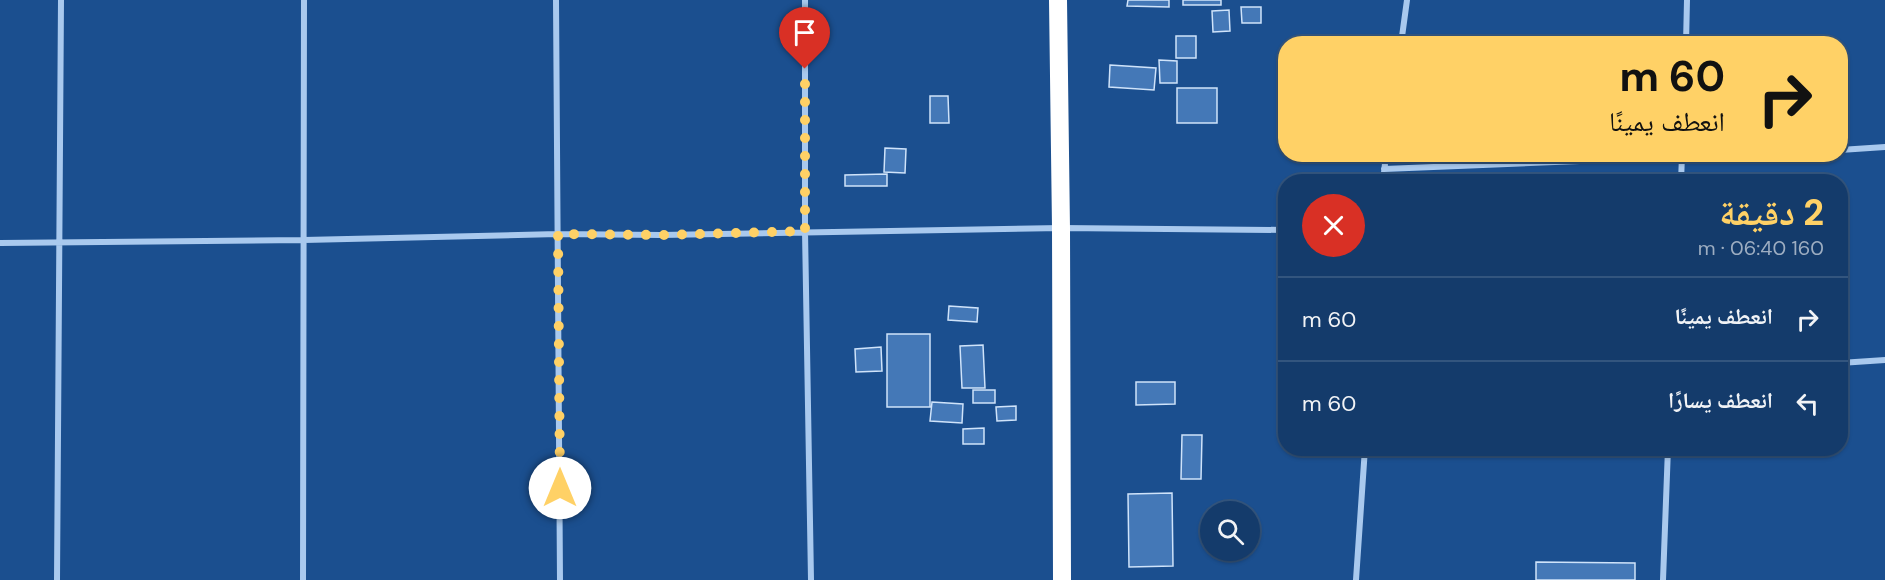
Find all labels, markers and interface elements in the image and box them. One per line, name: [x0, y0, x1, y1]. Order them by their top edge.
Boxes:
pin: [779, 7, 830, 69]
icon: arrive: [788, 16, 821, 49]
text: 60 m: [1619, 49, 1725, 104]
icon: right: [1746, 60, 1824, 138]
text: انعطف يمينًا: [1609, 104, 1725, 139]
text: 2 دقيقة: [1719, 189, 1824, 236]
button: close: [1302, 194, 1365, 257]
text: 160 m · 06:40: [1698, 235, 1824, 261]
text: انعطف يمينًا: [1675, 302, 1773, 331]
icon: right: [1791, 303, 1824, 336]
text: 60 m: [1302, 305, 1356, 334]
text: انعطف يسارًا: [1668, 386, 1773, 415]
icon: left: [1791, 387, 1824, 420]
text: 60 m: [1302, 389, 1356, 418]
position arrow: [528, 456, 592, 520]
map controls: [1200, 501, 1260, 561]
button: search: [1200, 501, 1260, 561]

